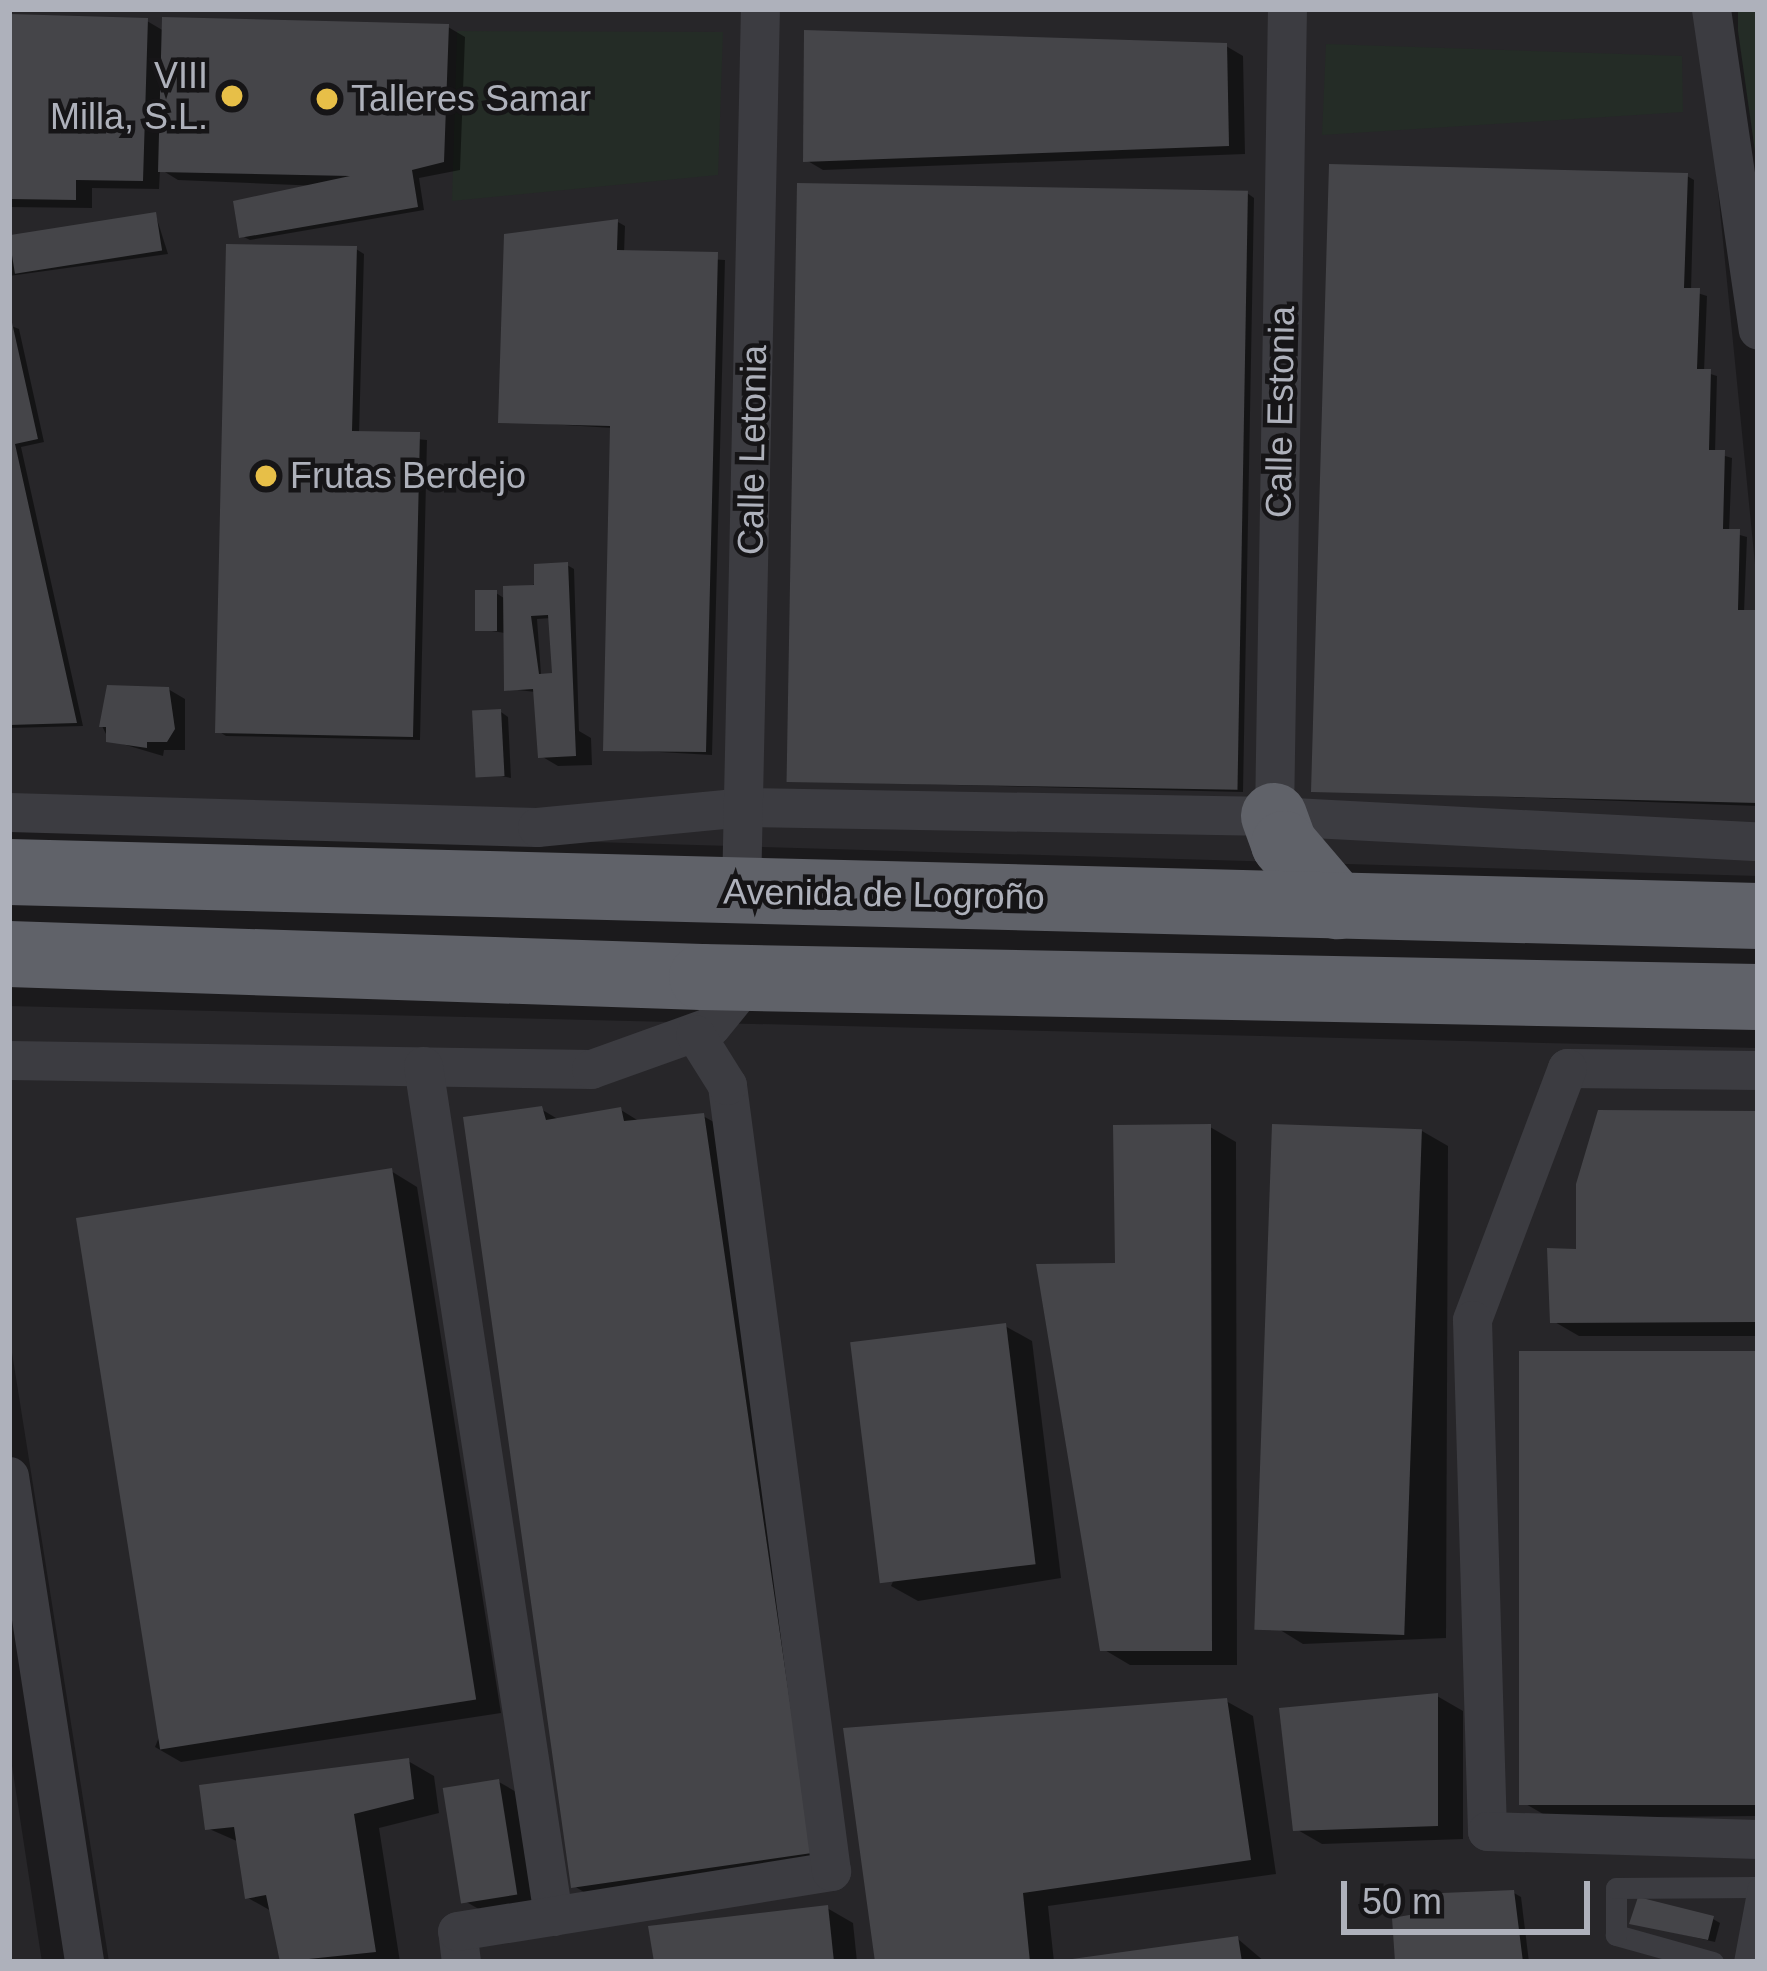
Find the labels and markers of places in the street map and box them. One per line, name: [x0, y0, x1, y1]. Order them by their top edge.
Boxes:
place label: VIII Milla, S.L.: [50, 53, 208, 138]
place label: Talleres Samar: [351, 77, 591, 121]
marker: VIII Milla, S.L.: [219, 83, 245, 109]
marker: Talleres Samar: [314, 86, 340, 112]
place label: Frutas Berdejo: [290, 454, 526, 498]
marker: Frutas Berdejo: [253, 463, 279, 489]

